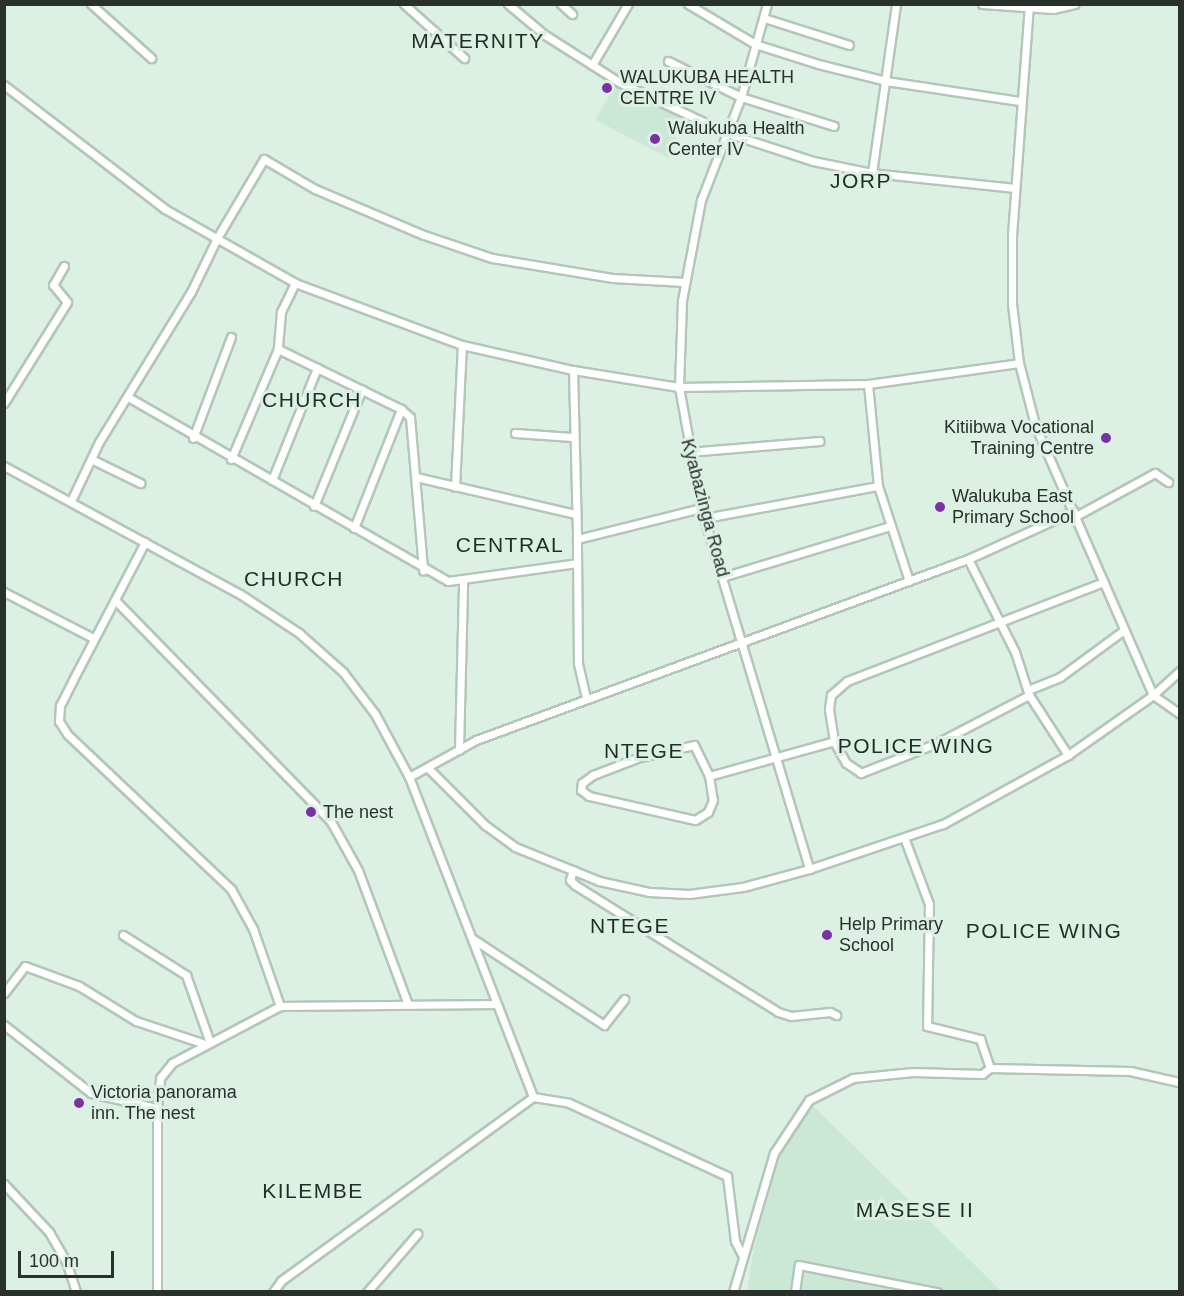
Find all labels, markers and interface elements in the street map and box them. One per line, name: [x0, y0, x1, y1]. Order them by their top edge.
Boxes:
district label: MATERNITY: [411, 28, 545, 54]
place label: WALUKUBA HEALTH CENTRE IV: [620, 67, 795, 110]
marker: WALUKUBA HEALTH CENTRE IV: [598, 79, 616, 97]
place label: Walukuba Health Center IV: [668, 118, 804, 160]
marker: Walukuba Health Center IV: [646, 130, 664, 148]
district label: JORP: [830, 168, 892, 194]
district label: CHURCH: [262, 387, 362, 413]
place label: Kitiibwa Vocational Training Centre: [944, 417, 1094, 460]
marker: Kitiibwa Vocational Training Centre: [1099, 431, 1113, 445]
street label: Kyabazinga Road: [676, 437, 734, 579]
place label: Walukuba East Primary School: [952, 486, 1074, 528]
marker: Walukuba East Primary School: [933, 500, 947, 514]
district label: CENTRAL: [456, 532, 564, 558]
district label: CHURCH: [244, 566, 344, 592]
district label: POLICE WING: [838, 733, 994, 759]
district label: NTEGE: [604, 738, 684, 764]
place label: The nest: [323, 801, 393, 823]
marker: The nest: [304, 805, 318, 819]
district label: NTEGE: [590, 913, 670, 939]
place label: Help Primary School: [839, 914, 943, 956]
district label: POLICE WING: [966, 918, 1122, 944]
marker: Help Primary School: [820, 928, 834, 942]
place label: Victoria panorama inn. The nest: [91, 1082, 237, 1124]
marker: Victoria panorama inn. The nest: [72, 1096, 86, 1110]
district label: KILEMBE: [262, 1178, 364, 1204]
district label: MASESE II: [856, 1197, 974, 1223]
scale bar: [21, 1239, 117, 1277]
text: 100 m: [29, 1251, 79, 1271]

